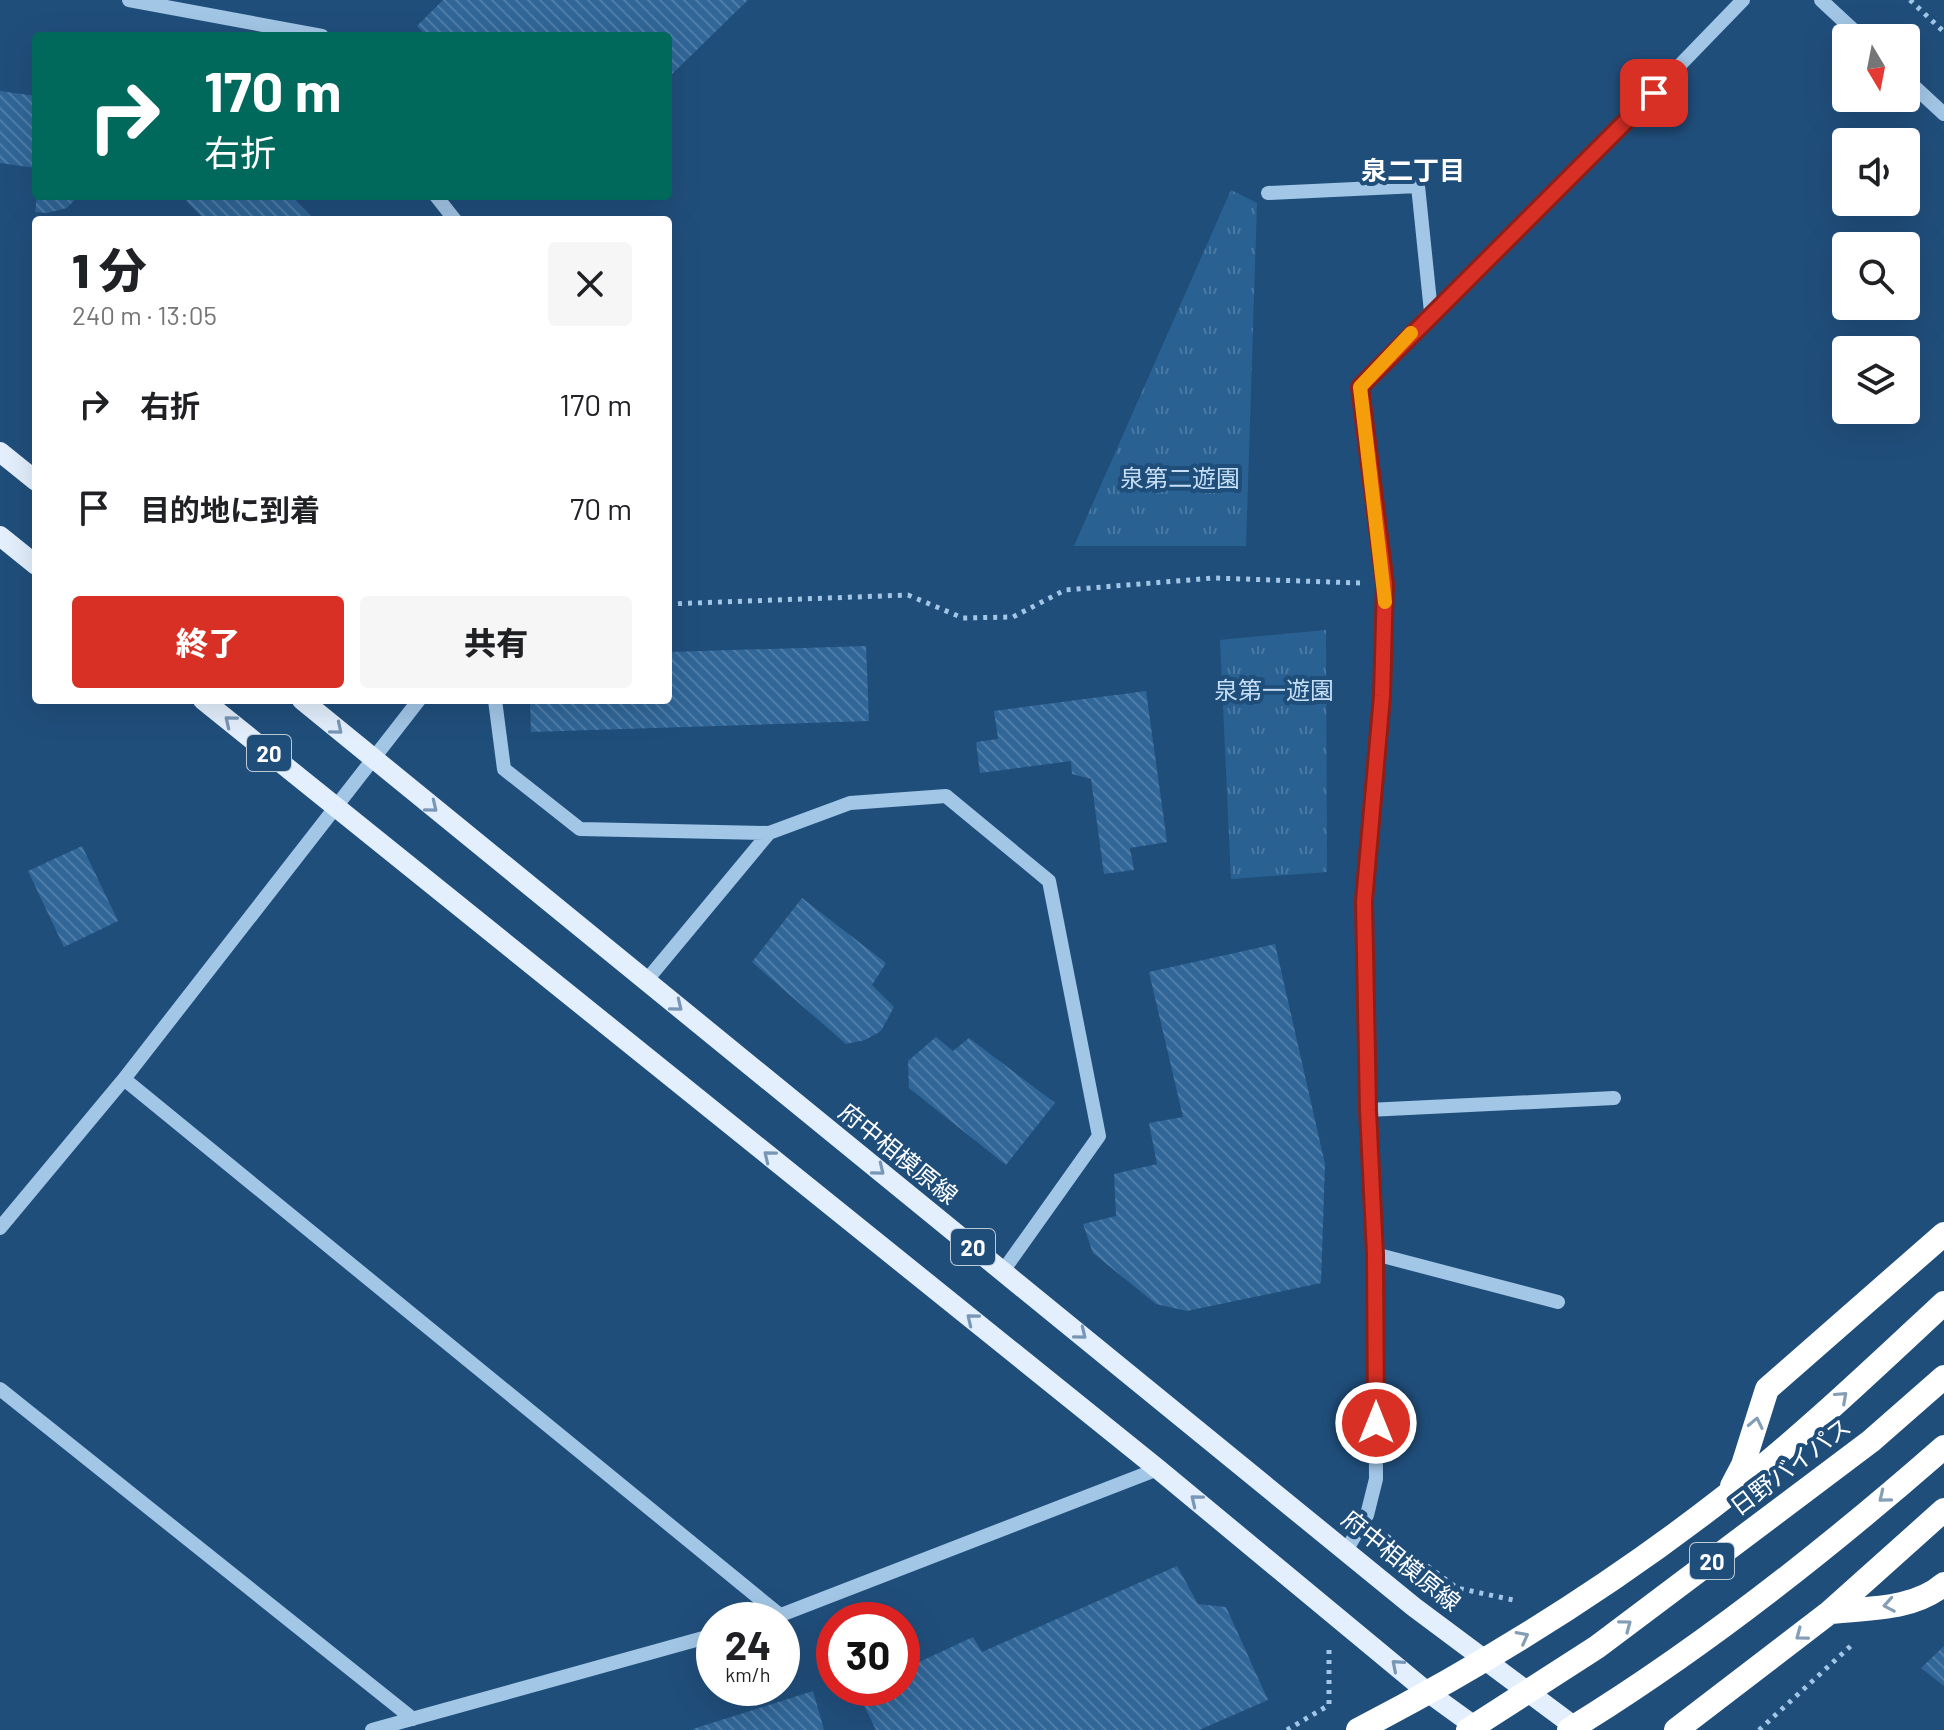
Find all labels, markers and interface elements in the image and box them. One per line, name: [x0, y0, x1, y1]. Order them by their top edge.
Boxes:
north arrow: [1832, 24, 1920, 112]
map controls: [1832, 24, 1920, 424]
text: 170 m: [204, 56, 341, 123]
pin: [1620, 59, 1688, 127]
icon: right: [72, 64, 176, 168]
icon: arrive: [1632, 71, 1676, 115]
button: sound: [1832, 128, 1920, 216]
text: 右折: [204, 130, 276, 173]
district label: 泉二丁目: [1361, 154, 1465, 185]
button: search: [1832, 232, 1920, 320]
text: 1 分: [72, 240, 147, 298]
button: close: [548, 242, 632, 326]
text: 240 m · 13:05: [72, 299, 217, 330]
button: layers: [1832, 336, 1920, 424]
icon: right: [72, 382, 116, 426]
text: 170 m: [560, 386, 632, 422]
text: 右折: [140, 387, 200, 423]
park label: 泉第二遊園: [1120, 463, 1240, 492]
icon: arrive: [72, 486, 116, 530]
text: 70 m: [570, 490, 632, 526]
text: 目的地に到着: [140, 491, 320, 527]
button: 終了: [72, 596, 344, 688]
button: 共有: [360, 596, 632, 688]
park label: 泉第一遊園: [1214, 675, 1334, 704]
one-way arrow: [225, 716, 239, 731]
one-way arrow: [327, 719, 342, 734]
road number: 20: [247, 735, 291, 771]
one-way arrow: [423, 797, 437, 812]
one-way arrow: [668, 996, 682, 1011]
street label: 府中相模原線: [834, 1096, 964, 1210]
one-way arrow: [764, 1151, 779, 1166]
one-way arrow: [870, 1160, 884, 1175]
road number: 20: [951, 1229, 995, 1265]
one-way arrow: [967, 1314, 981, 1329]
one-way arrow: [1072, 1324, 1086, 1339]
position arrow: [1334, 1381, 1418, 1465]
one-way arrow: [1833, 1392, 1848, 1406]
street label: 日野バイパス: [1724, 1411, 1856, 1521]
one-way arrow: [1747, 1417, 1764, 1431]
one-way arrow: [1879, 1487, 1893, 1502]
one-way arrow: [1191, 1495, 1205, 1510]
street label: 府中相模原線: [1337, 1503, 1467, 1617]
road number: 20: [1690, 1543, 1734, 1579]
one-way arrow: [1883, 1596, 1896, 1613]
speed limit sign: 30: [816, 1602, 920, 1706]
text: 24: [725, 1620, 771, 1668]
one-way arrow: [1618, 1620, 1632, 1634]
one-way arrow: [1795, 1625, 1810, 1639]
one-way arrow: [1515, 1632, 1530, 1647]
one-way arrow: [1391, 1660, 1406, 1675]
text: km/h: [725, 1662, 771, 1686]

